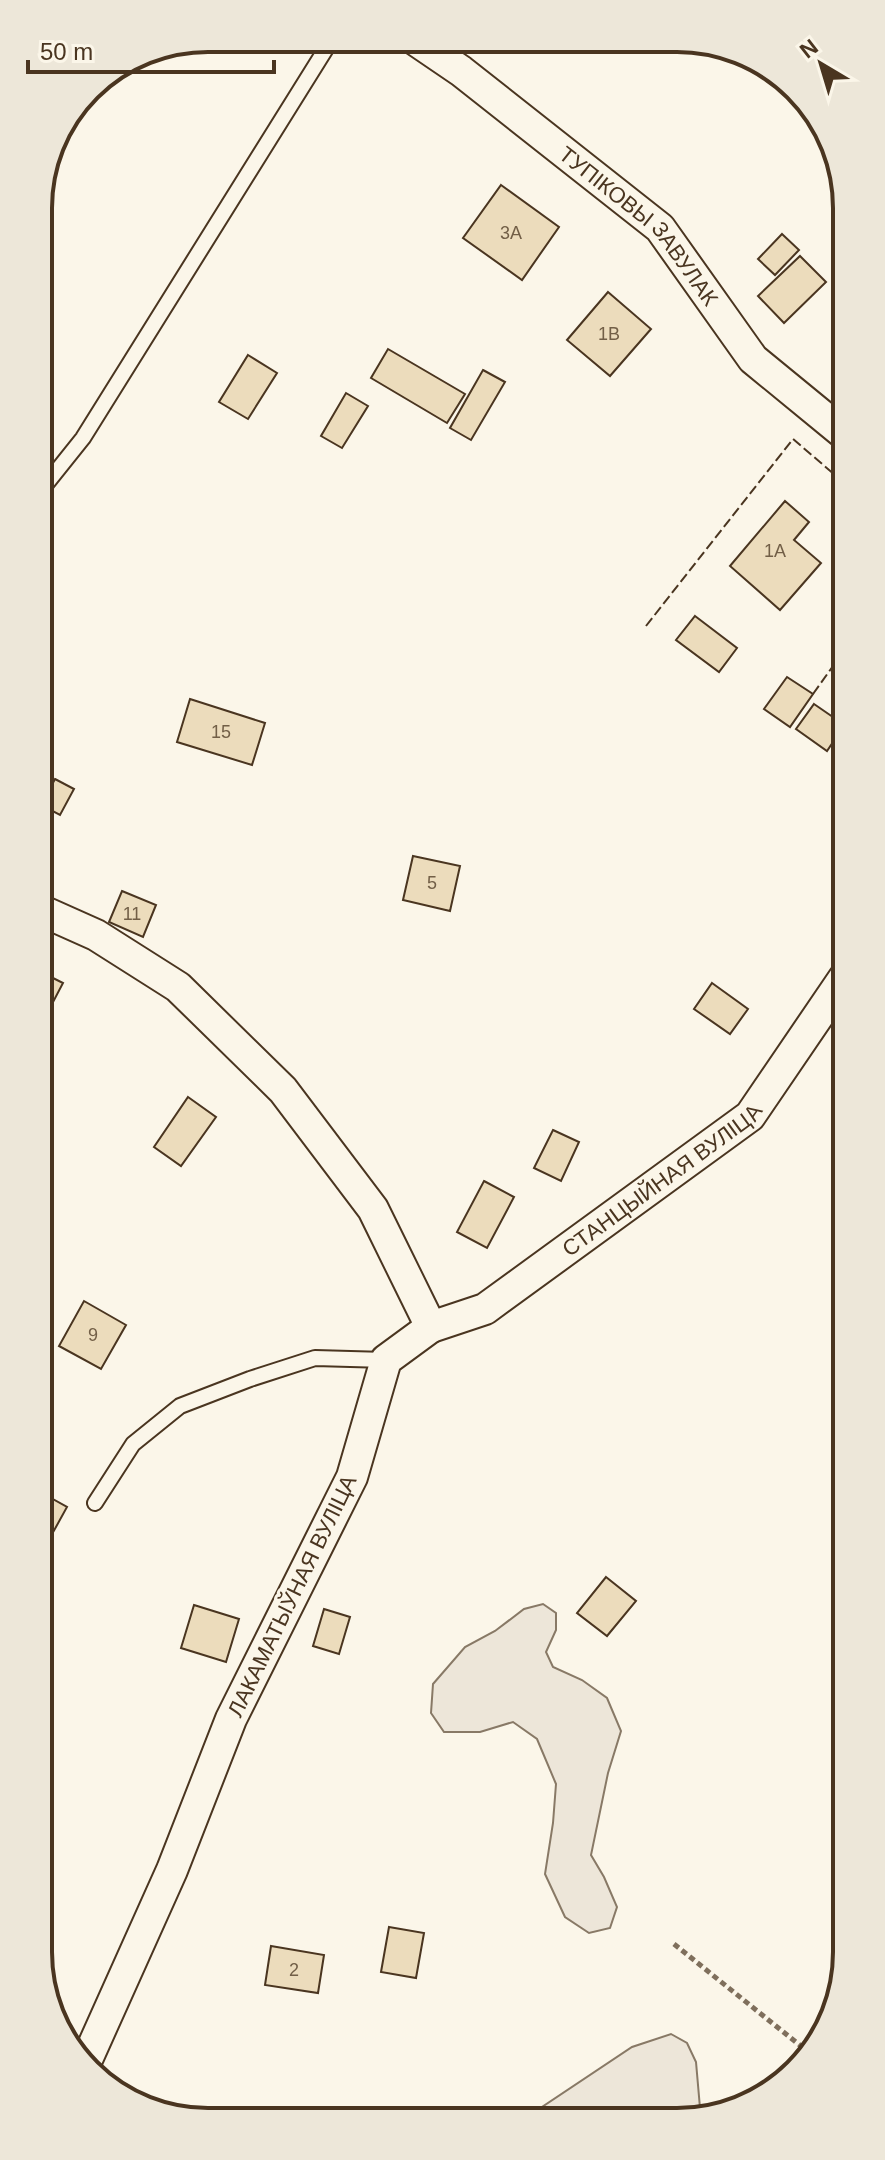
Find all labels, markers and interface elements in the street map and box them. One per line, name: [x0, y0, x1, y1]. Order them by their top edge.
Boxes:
scale bar: [28, 24, 274, 74]
north arrow: [781, 24, 861, 104]
text: N: [795, 34, 823, 63]
text: 50 m: [40, 38, 93, 65]
street label: ТУПІКОВЫ ЗАВУЛАК: [554, 141, 724, 310]
house number: 3А: [500, 223, 522, 243]
house number: 1В: [598, 324, 620, 344]
house number: 1А: [764, 541, 786, 561]
house number: 15: [211, 722, 231, 742]
house number: 5: [427, 873, 437, 893]
house number: 11: [123, 904, 141, 924]
street label: СТАНЦЫЙНАЯ ВУЛІЦА: [557, 1099, 767, 1261]
house number: 9: [88, 1325, 98, 1345]
street label: ЛАКАМАТЫЎНАЯ ВУЛІЦА: [222, 1470, 362, 1721]
house number: 2: [289, 1960, 299, 1980]

